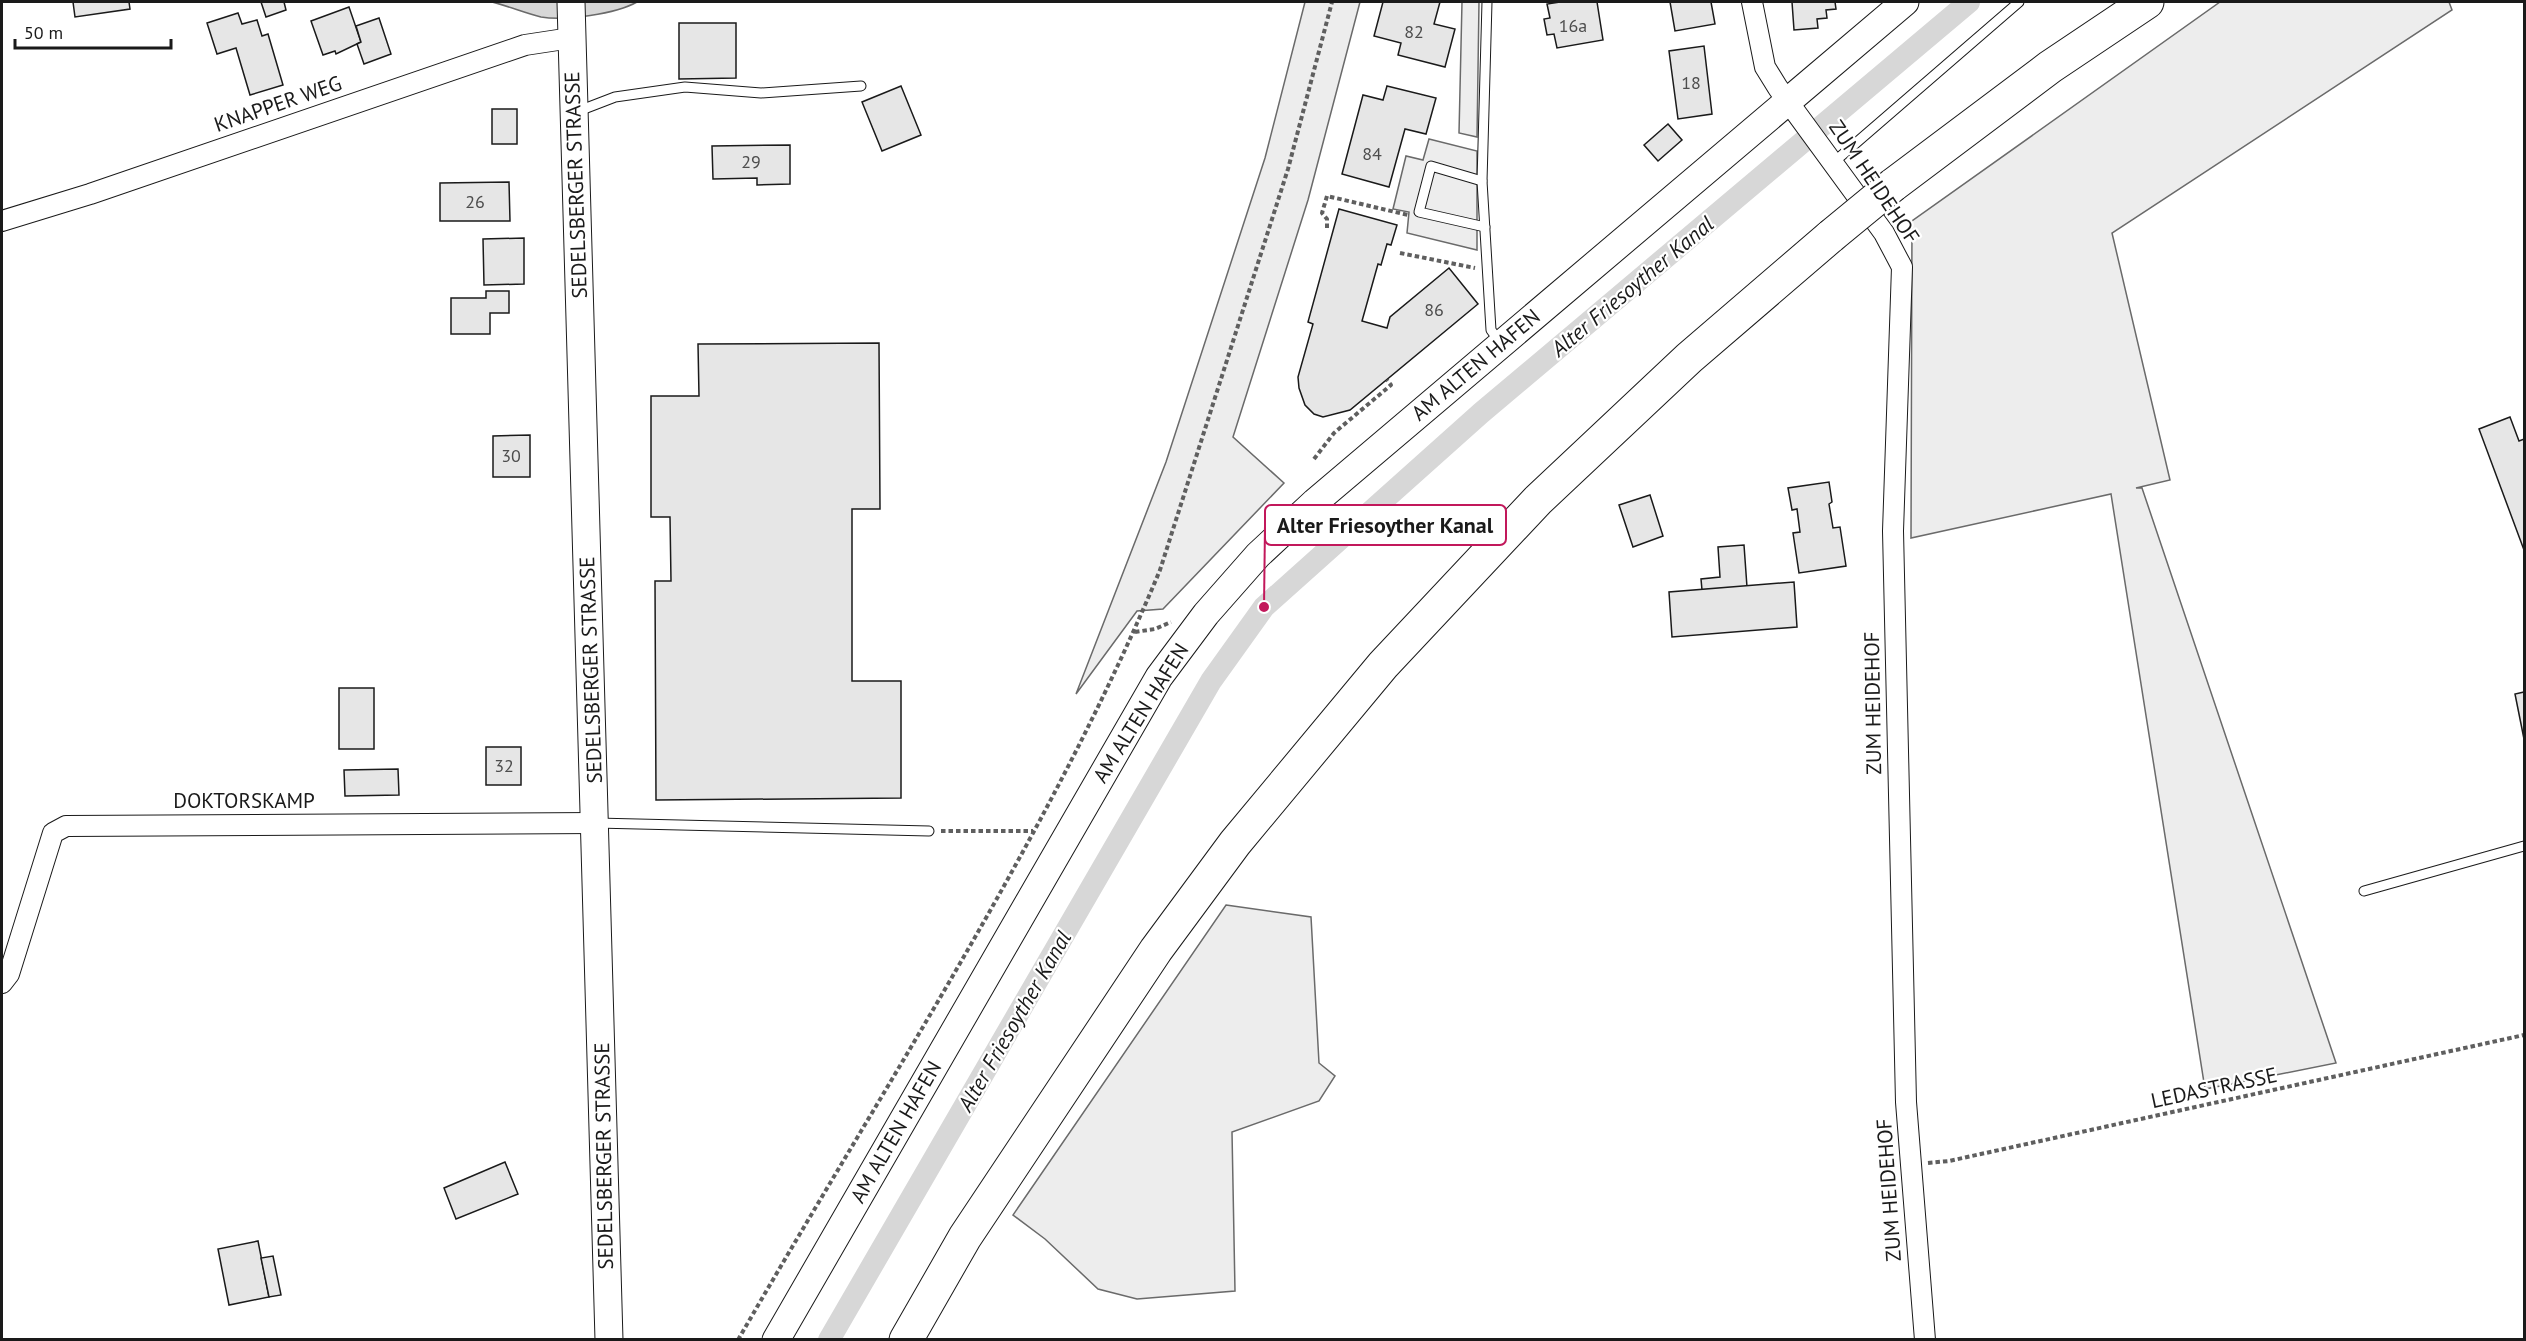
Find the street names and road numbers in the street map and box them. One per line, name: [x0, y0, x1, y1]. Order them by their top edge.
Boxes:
street label: KNAPPER WEG: [210, 69, 345, 138]
street label: SEDELSBERGER STRASSE: [558, 71, 593, 299]
street label: ZUM HEIDEHOF: [1823, 115, 1926, 249]
street label: AM ALTEN HAFEN: [1406, 303, 1546, 426]
street label: SEDELSBERGER STRASSE: [573, 556, 608, 784]
street label: ZUM HEIDEHOF: [1858, 631, 1887, 775]
street label: AM ALTEN HAFEN: [1087, 638, 1194, 788]
street label: DOKTORSKAMP: [173, 787, 315, 814]
street label: SEDELSBERGER STRASSE: [588, 1042, 619, 1270]
street label: AM ALTEN HAFEN: [844, 1056, 947, 1208]
street label: LEDASTRASSE: [2148, 1061, 2279, 1114]
street label: ZUM HEIDEHOF: [1870, 1118, 1907, 1262]

